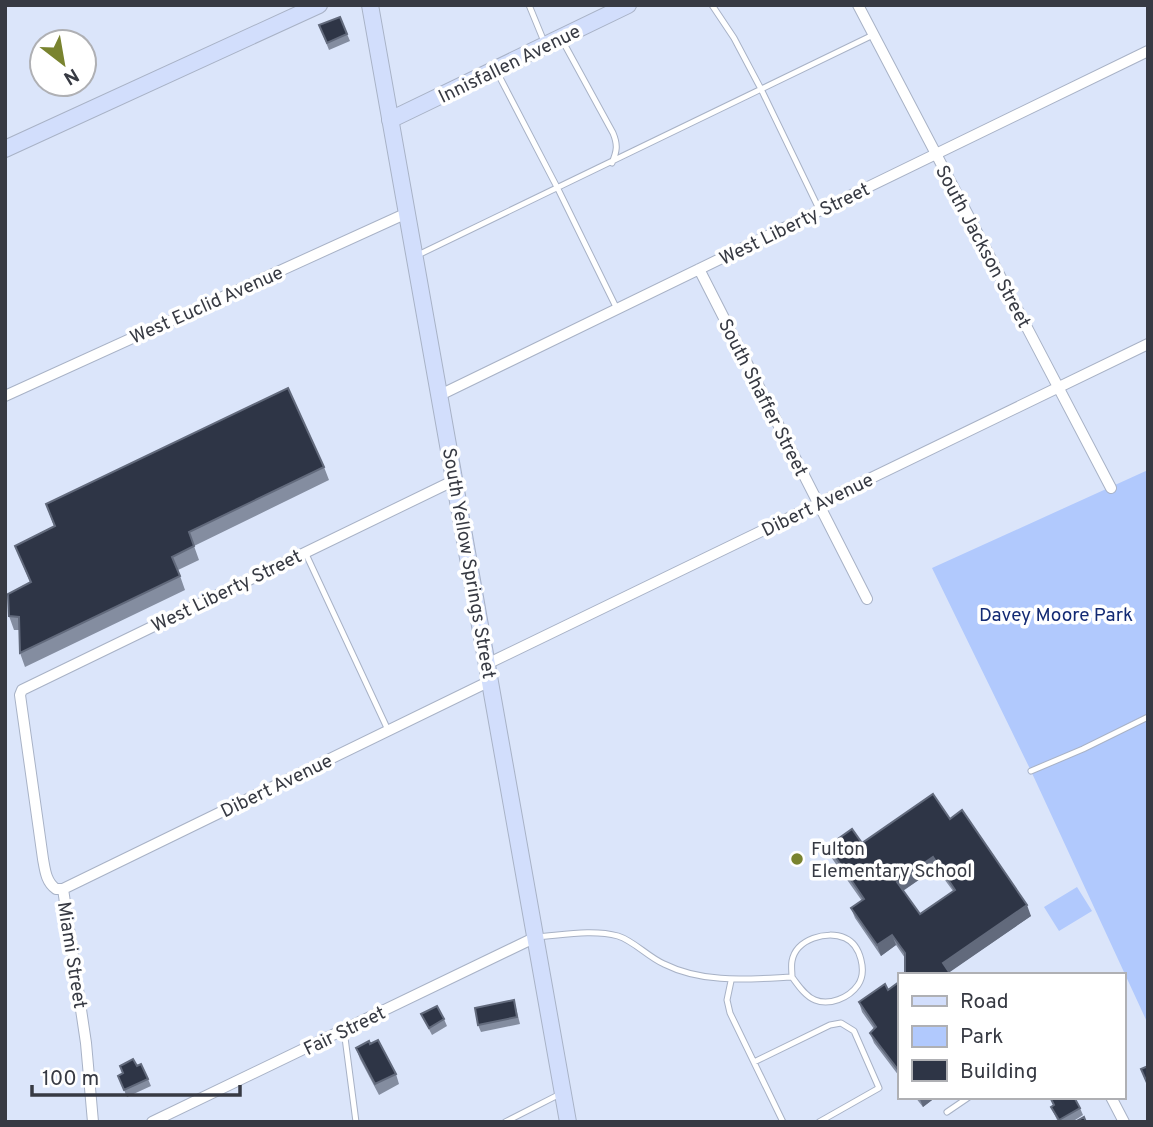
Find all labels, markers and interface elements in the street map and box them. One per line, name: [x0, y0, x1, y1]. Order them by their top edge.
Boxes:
street label: Innisfallen Avenue: [435, 20, 585, 110]
north arrow: [28, 28, 98, 98]
text: N: [59, 62, 83, 90]
street label: South Jackson Street: [929, 161, 1035, 332]
street label: West Liberty Street: [716, 178, 874, 272]
street label: West Euclid Avenue: [126, 261, 287, 350]
street label: South Shaffer Street: [712, 315, 812, 481]
street label: South Yellow Springs Street: [436, 446, 500, 681]
street label: Dibert Avenue: [758, 468, 878, 543]
street label: West Liberty Street: [148, 545, 306, 639]
park label: Davey Moore Park: [979, 604, 1133, 628]
street label: Dibert Avenue: [217, 749, 337, 824]
place label: Fulton Elementary School: [811, 838, 972, 884]
marker: Fulton Elementary School: [789, 851, 805, 867]
street label: Miami Street: [51, 900, 91, 1011]
legend: [898, 973, 1125, 1099]
text: Road: [960, 989, 1009, 1016]
street label: Fair Street: [300, 1002, 390, 1062]
text: Park: [960, 1024, 1003, 1051]
scale bar: [32, 1054, 240, 1098]
text: Building: [960, 1059, 1038, 1086]
text: 100 m: [42, 1066, 99, 1093]

